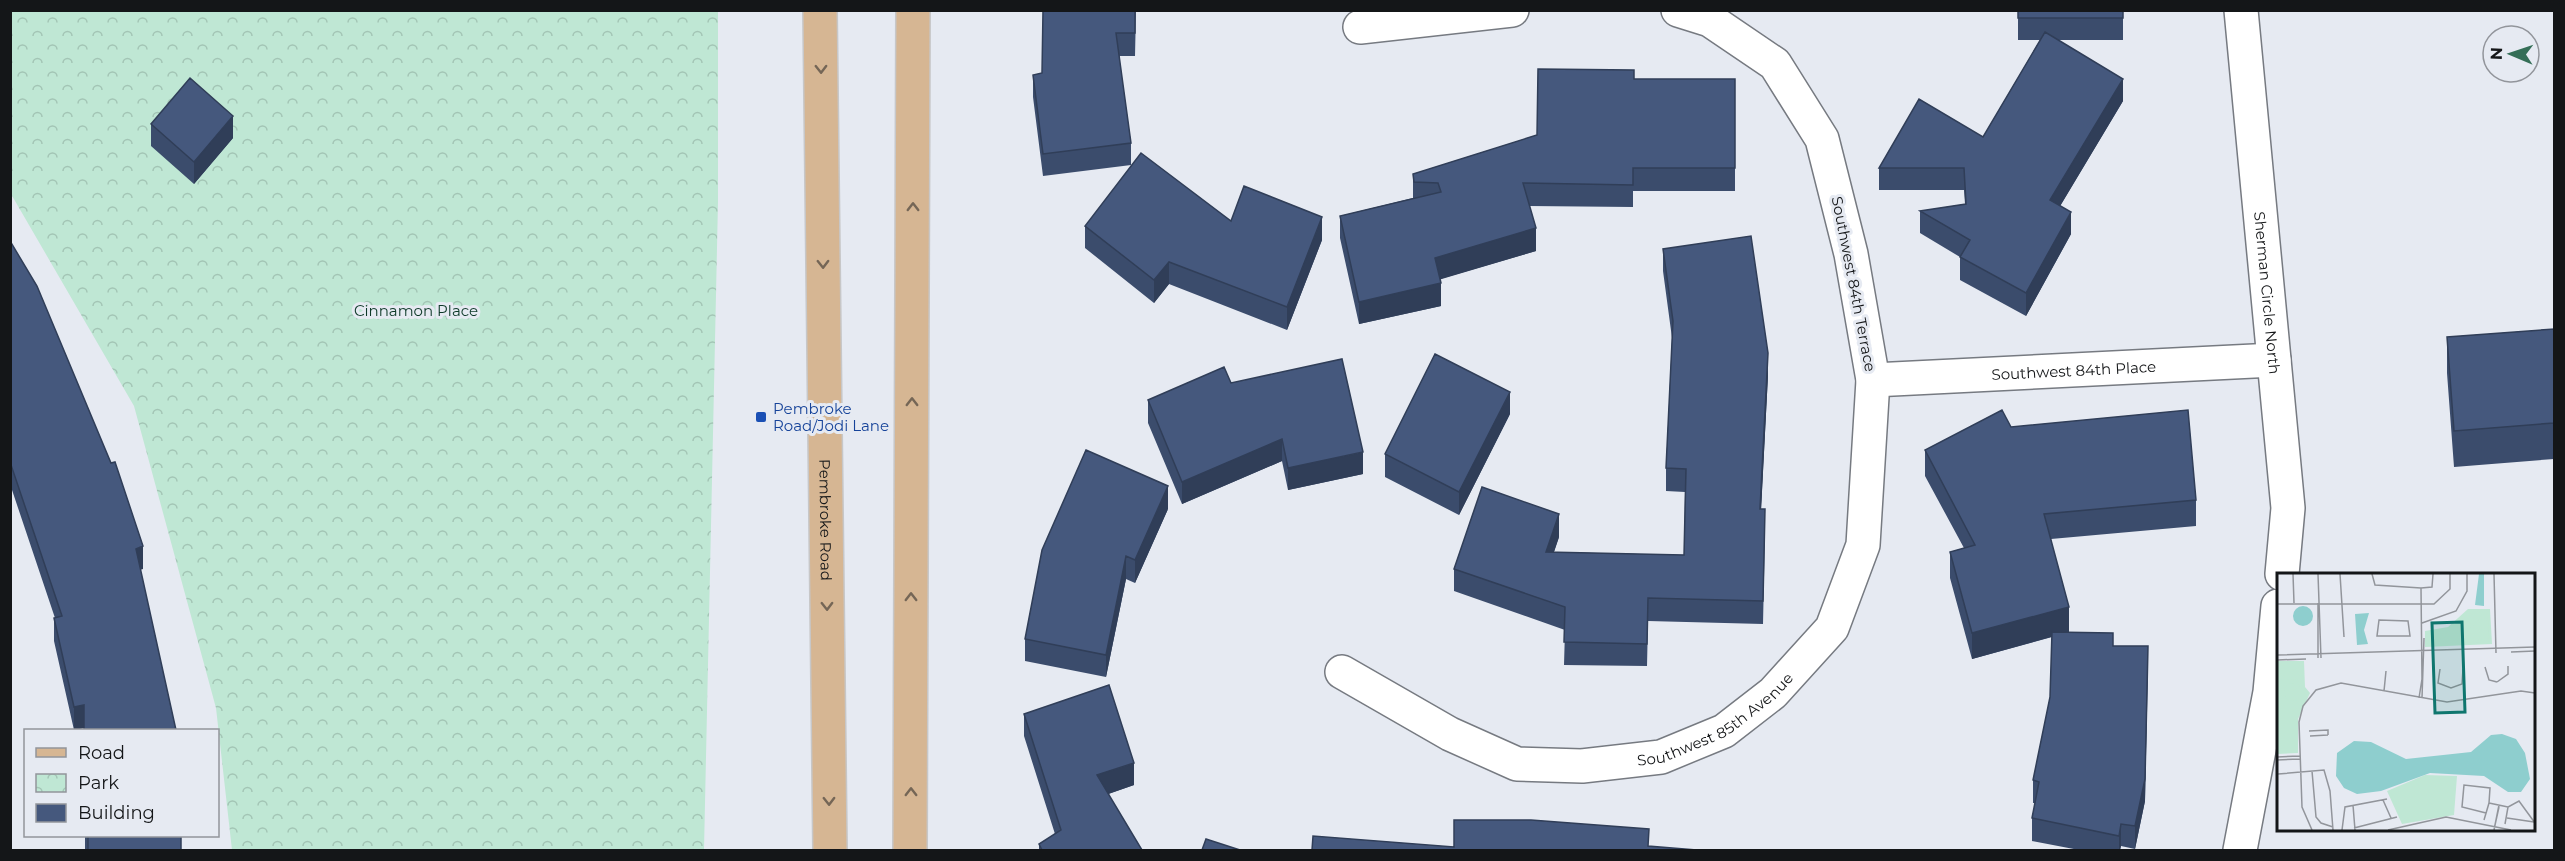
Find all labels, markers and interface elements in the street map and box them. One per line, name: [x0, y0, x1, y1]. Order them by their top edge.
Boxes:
north arrow: [2481, 24, 2541, 84]
text: N: [2487, 47, 2506, 60]
one-way arrow: [815, 64, 827, 73]
street label: Southwest 84th Terrace: [1828, 195, 1880, 373]
one-way arrow: [907, 203, 919, 212]
street label: Sherman Circle North: [2251, 211, 2285, 375]
one-way arrow: [817, 259, 829, 268]
park label: Cinnamon Place: [354, 301, 478, 320]
street label: Southwest 84th Place: [1991, 356, 2157, 384]
one-way arrow: [906, 398, 918, 407]
place label: Pembroke Road/Jodi Lane: [773, 399, 889, 435]
marker: Pembroke Road/Jodi Lane: [754, 410, 768, 424]
street label: Pembroke Road: [816, 459, 836, 581]
inset map: [2277, 573, 2535, 831]
one-way arrow: [905, 593, 917, 602]
one-way arrow: [821, 601, 833, 610]
street label: Southwest 85th Avenue: [1636, 668, 1797, 769]
legend: [24, 729, 219, 837]
text: Road: [78, 742, 125, 764]
text: Park: [78, 772, 119, 794]
one-way arrow: [905, 788, 917, 797]
one-way arrow: [823, 796, 835, 805]
text: Building: [78, 802, 155, 824]

